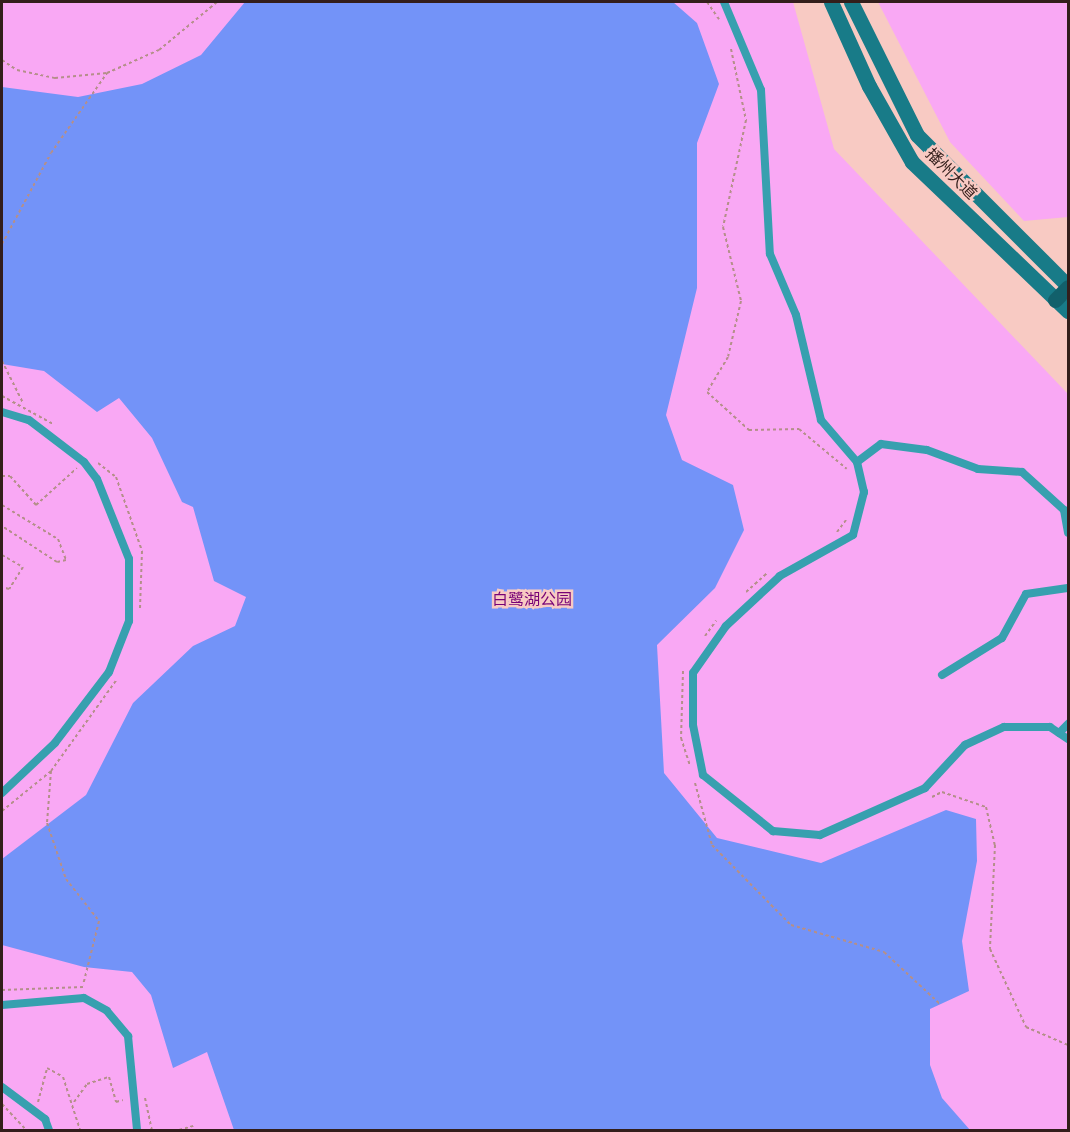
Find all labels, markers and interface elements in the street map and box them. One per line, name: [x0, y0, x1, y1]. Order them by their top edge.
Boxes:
street label: 播州大道: [922, 145, 980, 203]
park label: 白鹭湖公园: [492, 590, 572, 610]

